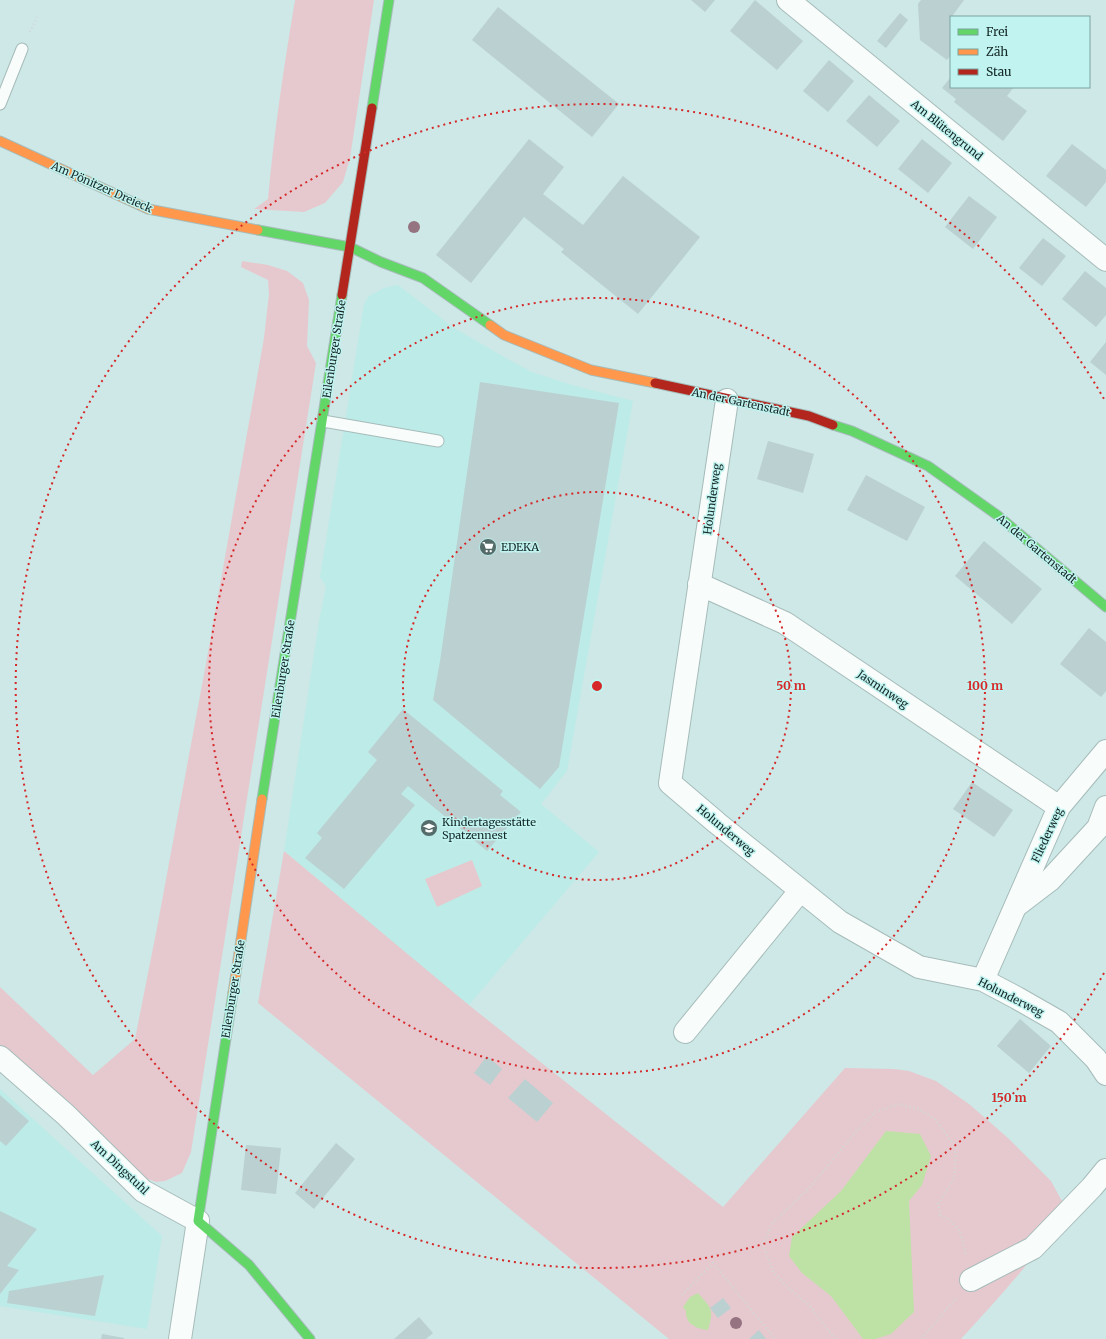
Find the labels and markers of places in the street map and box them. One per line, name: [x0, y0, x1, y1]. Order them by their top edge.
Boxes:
supermarket icon: EDEKA: [478, 537, 498, 557]
place label: EDEKA: [501, 540, 539, 554]
centre of rings: [590, 679, 604, 693]
place label: Kindertagesstätte Spatzennest: [442, 815, 536, 842]
school or university icon: Kindertagesstätte Spatzennest: [419, 818, 439, 838]

